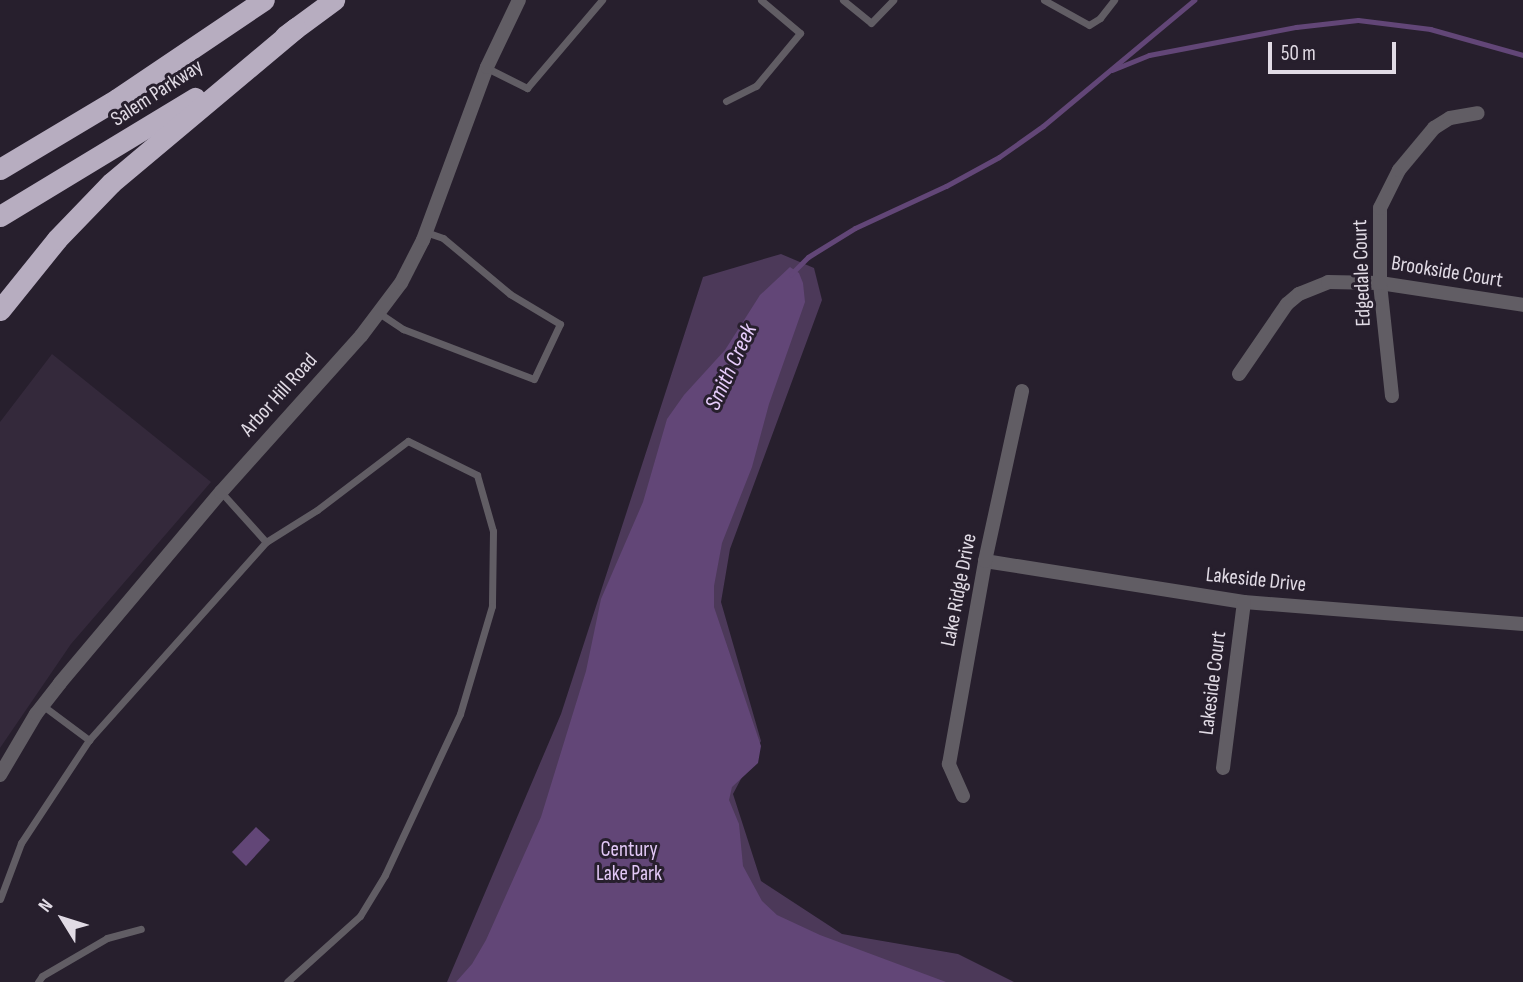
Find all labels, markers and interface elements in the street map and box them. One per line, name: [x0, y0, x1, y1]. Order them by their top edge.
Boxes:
scale bar: [1271, 28, 1399, 72]
text: 50 m: [1281, 41, 1316, 66]
street label: Salem Parkway: [106, 54, 208, 132]
street label: Edgedale Court: [1348, 219, 1376, 327]
street label: Brookside Court: [1390, 251, 1504, 293]
water label: Smith Creek: [699, 320, 763, 414]
street label: Arbor Hill Road: [235, 348, 323, 442]
street label: Lake Ridge Drive: [936, 531, 982, 649]
street label: Lakeside Drive: [1205, 562, 1307, 598]
street label: Lakeside Court: [1194, 630, 1232, 736]
park label: Century Lake Park: [596, 837, 662, 887]
north arrow: [28, 884, 98, 954]
text: N: [34, 895, 58, 917]

